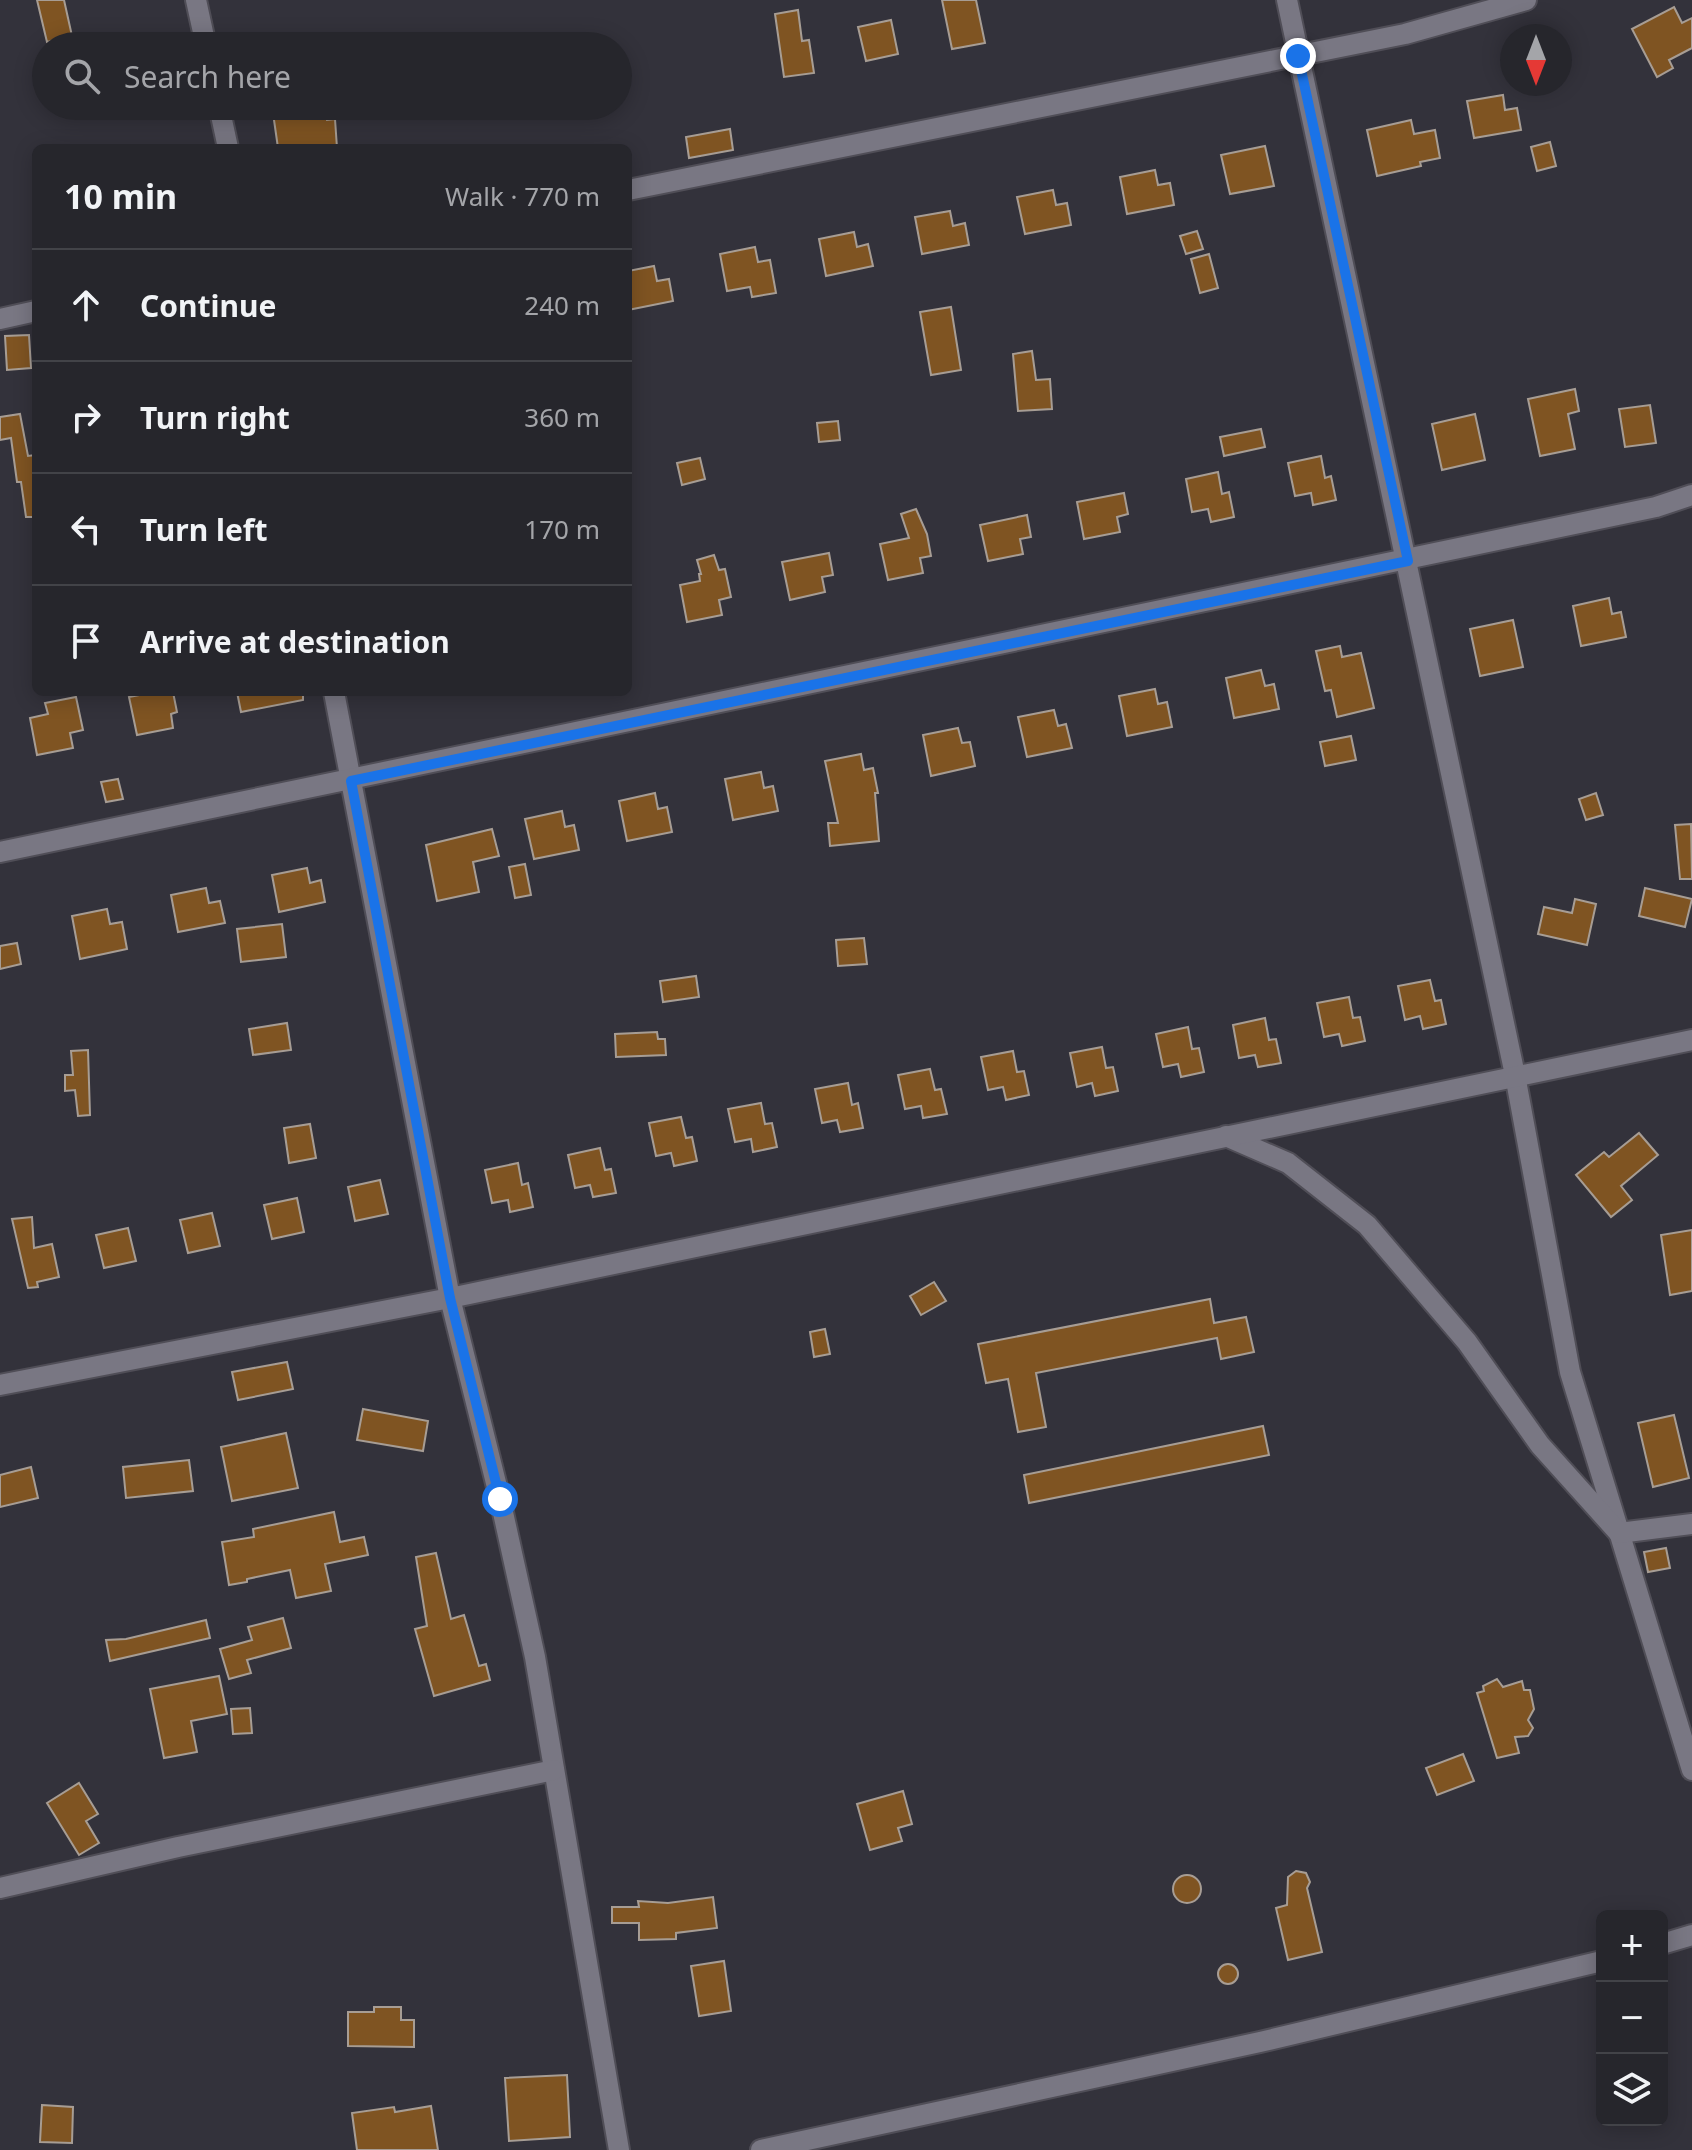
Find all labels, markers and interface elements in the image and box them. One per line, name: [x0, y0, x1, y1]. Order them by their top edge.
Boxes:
north arrow: [1500, 24, 1572, 96]
search box: [32, 32, 632, 120]
route end: [1280, 38, 1316, 74]
icon: search: [60, 54, 104, 98]
text: Search here: [124, 56, 291, 97]
text: 10 min: [64, 173, 177, 219]
text: Walk · 770 m: [445, 178, 600, 214]
icon: ahead: [64, 283, 108, 327]
text: Continue: [140, 285, 276, 326]
text: 240 m: [524, 287, 600, 323]
icon: right: [64, 395, 108, 439]
text: Turn right: [140, 397, 290, 438]
text: 360 m: [524, 399, 600, 435]
icon: left: [64, 507, 108, 551]
text: Turn left: [140, 509, 268, 550]
text: 170 m: [524, 511, 600, 547]
icon: arrive: [64, 619, 108, 663]
text: Arrive at destination: [140, 621, 450, 662]
route start: [482, 1481, 518, 1517]
map controls: [1596, 1910, 1668, 2126]
button: +: [1596, 1910, 1668, 1982]
button: −: [1596, 1982, 1668, 2054]
button: layers: [1596, 2054, 1668, 2126]

